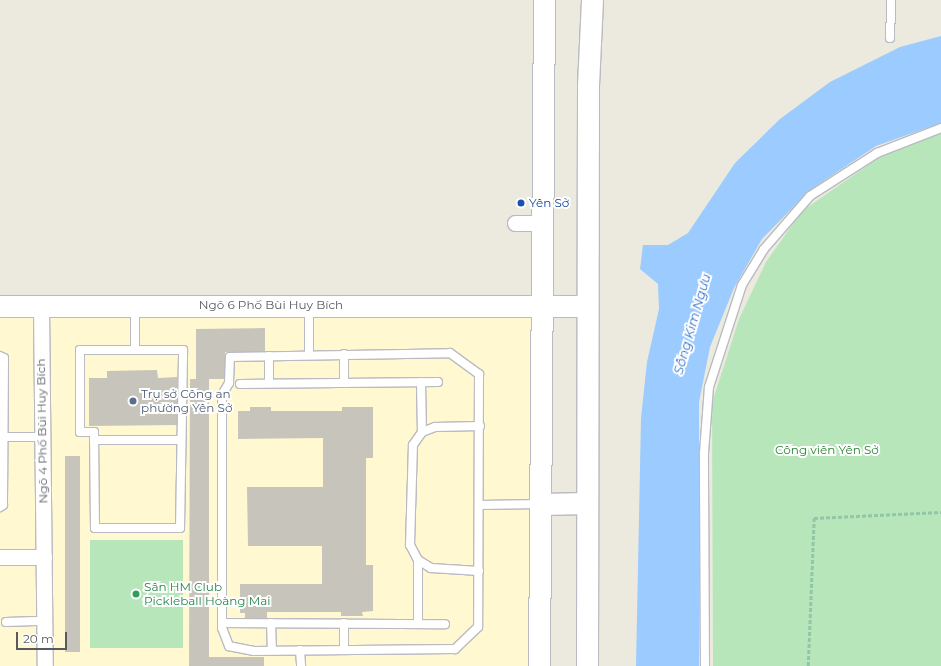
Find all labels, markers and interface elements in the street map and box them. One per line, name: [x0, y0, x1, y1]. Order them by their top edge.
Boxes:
place label: Yên Sở: [529, 196, 569, 210]
marker: Yên Sở: [516, 198, 526, 208]
water label: Sông Kim Ngưu: [670, 272, 714, 376]
street label: Ngõ 6 Phố Bùi Huy Bích: [199, 298, 343, 312]
street label: Ngõ 4 Phố Bùi Huy Bích: [34, 358, 50, 504]
place label: Trụ sở Công an phường Yên Sở: [141, 387, 232, 415]
marker: Trụ sở Công an phường Yên Sở: [128, 396, 138, 406]
park label: Công viên Yên Sở: [775, 443, 879, 457]
place label: Sân HM Club Pickleball Hoàng Mai: [144, 580, 270, 608]
marker: Sân HM Club Pickleball Hoàng Mai: [131, 589, 141, 599]
scale bar: [18, 624, 69, 650]
text: 20 m: [23, 631, 54, 646]

